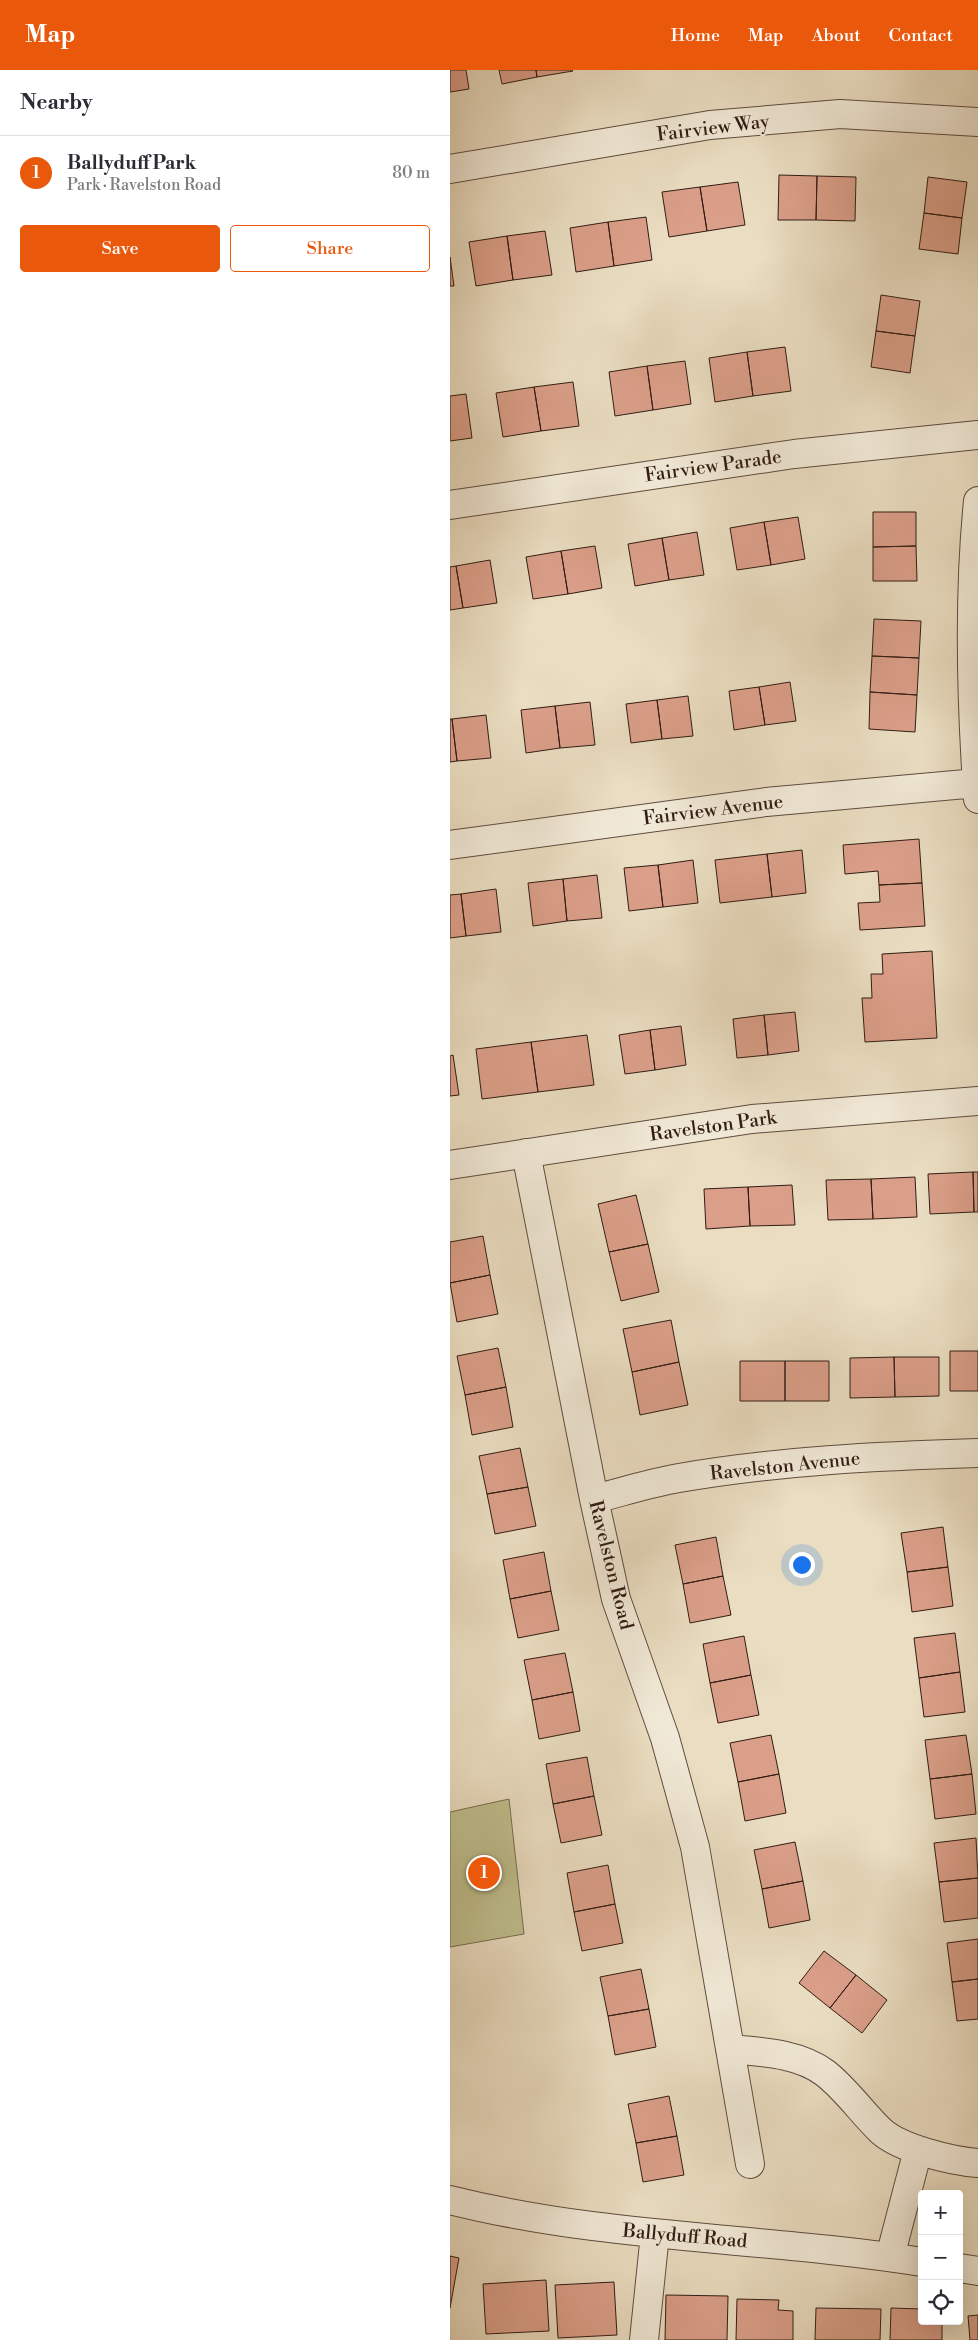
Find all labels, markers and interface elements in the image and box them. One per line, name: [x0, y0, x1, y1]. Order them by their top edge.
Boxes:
text: Map: [25, 20, 75, 50]
text: Home: [671, 24, 720, 47]
text: Map: [748, 24, 784, 47]
text: About: [812, 24, 861, 47]
text: Contact: [889, 24, 953, 47]
text: Nearby: [20, 90, 93, 116]
street label: Fairview Way: [655, 109, 771, 147]
text: Ballyduff Park: [67, 151, 196, 175]
text: 1: [32, 163, 40, 183]
text: 80 m: [392, 163, 430, 183]
text: Park · Ravelston Road: [67, 175, 221, 195]
button: Save: [20, 225, 220, 272]
button: Share: [230, 225, 430, 272]
street label: Fairview Parade: [643, 445, 783, 487]
street label: Fairview Avenue: [642, 789, 784, 831]
street label: Ravelston Park: [648, 1105, 779, 1147]
street label: Ravelston Avenue: [709, 1446, 861, 1486]
street label: Ravelston Road: [583, 1498, 639, 1632]
your location: [789, 1552, 815, 1578]
pin: 1: [468, 1854, 500, 1892]
map controls: [918, 2190, 963, 2325]
button: +: [918, 2190, 963, 2235]
street label: Ballyduff Road: [621, 2219, 749, 2253]
button: −: [918, 2235, 963, 2280]
button: locate: [918, 2280, 963, 2325]

